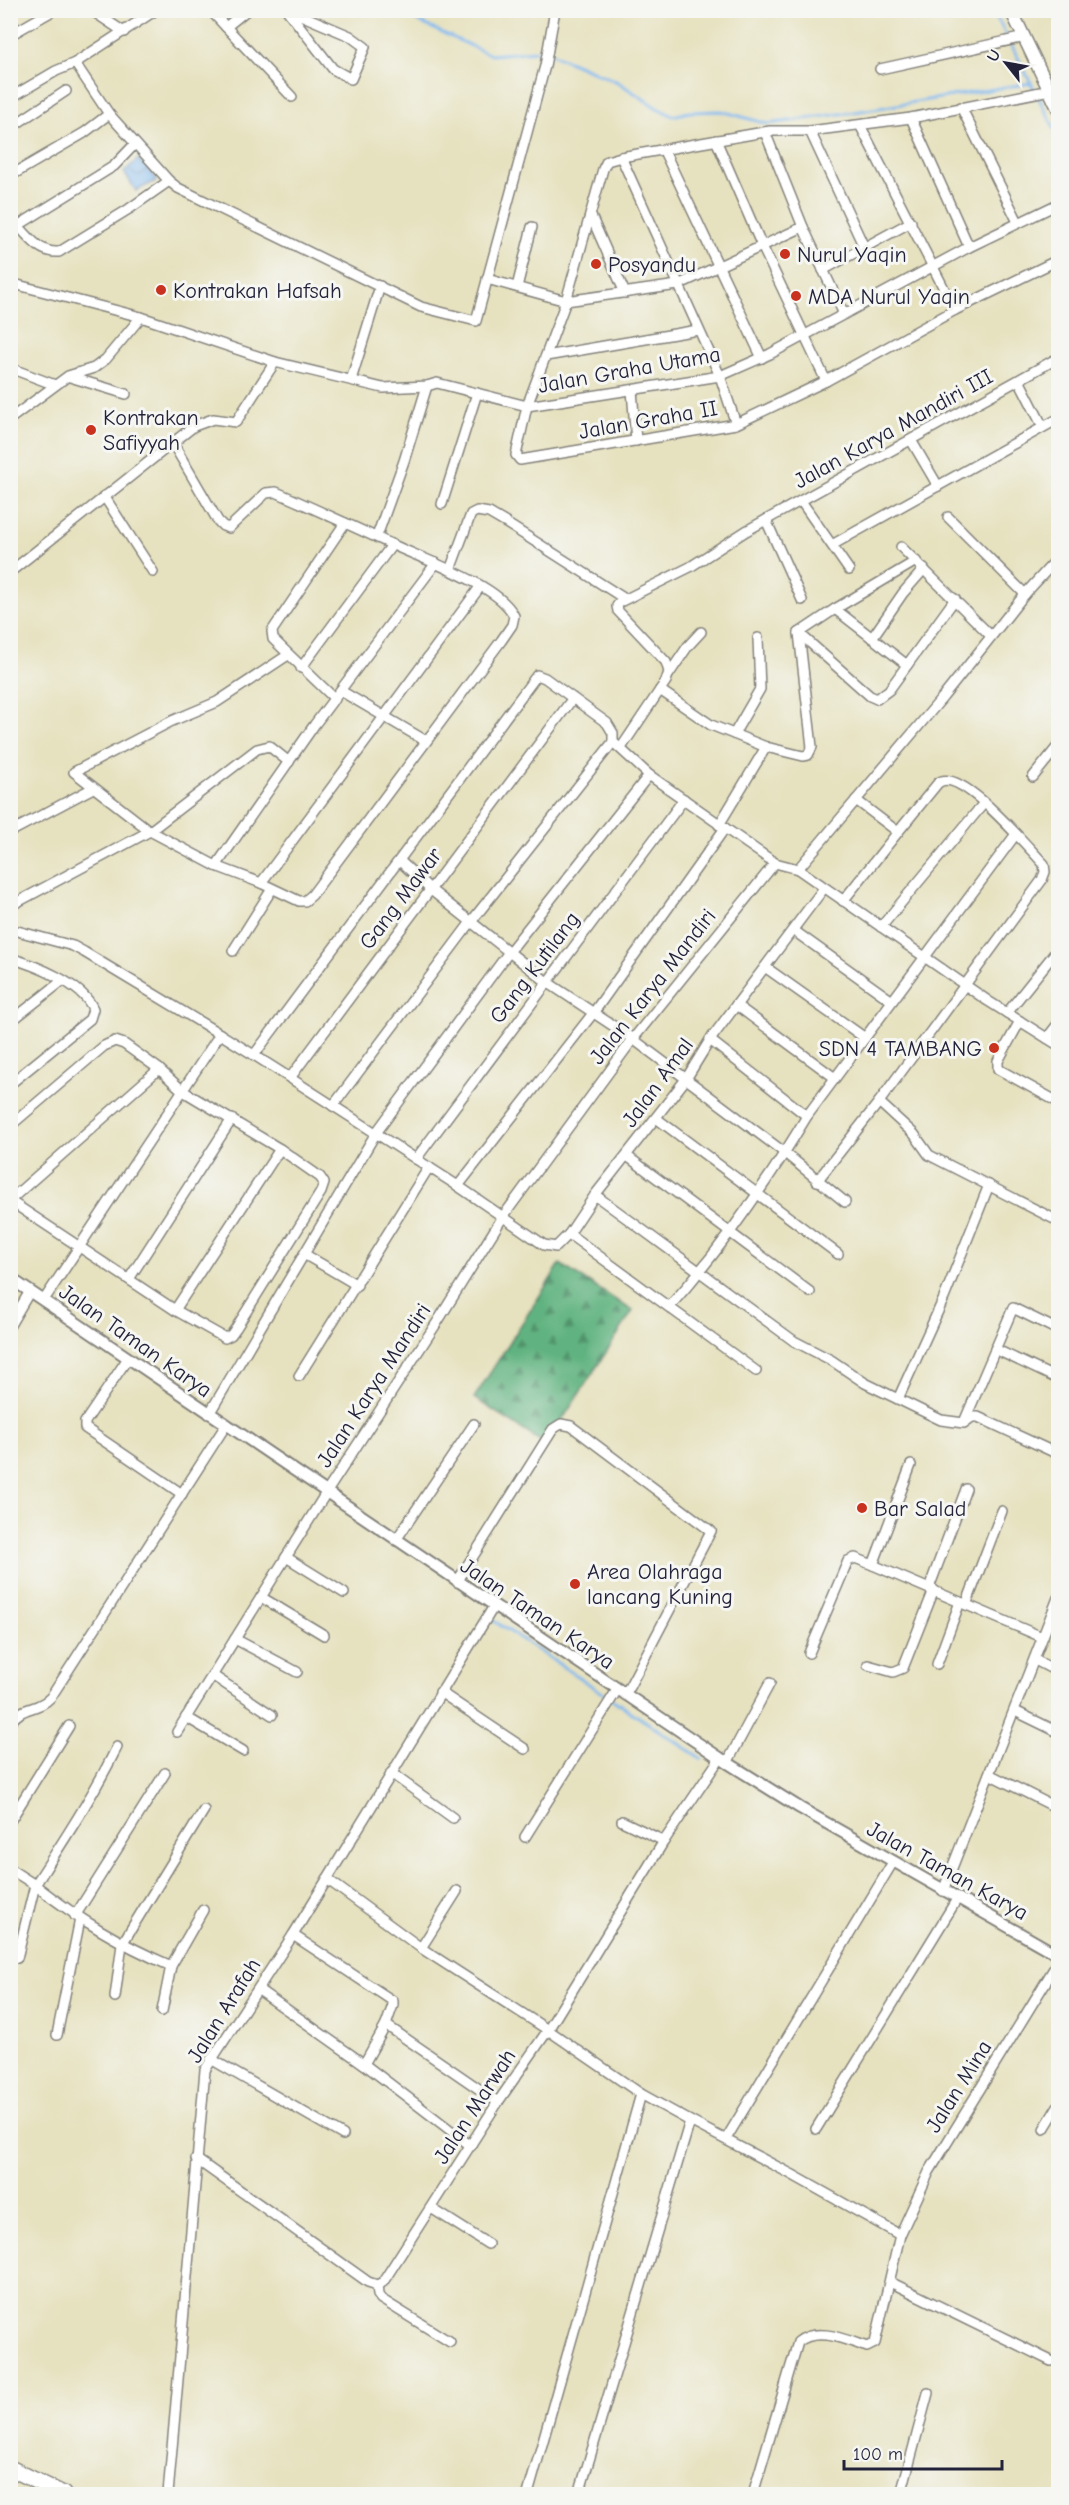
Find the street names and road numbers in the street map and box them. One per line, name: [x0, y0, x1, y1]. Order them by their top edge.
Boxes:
street label: Jalan Graha Utama: [536, 341, 722, 399]
street label: Jalan Karya Mandiri III: [790, 363, 997, 494]
street label: Jalan Graha II: [577, 395, 719, 445]
street label: Gang Mawar: [354, 842, 448, 955]
street label: Jalan Karya Mandiri: [584, 904, 722, 1069]
street label: Gang Kutilang: [484, 907, 585, 1029]
street label: Jalan Amal: [617, 1033, 699, 1132]
street label: Jalan Taman Karya: [54, 1278, 217, 1403]
street label: Jalan Karya Mandiri: [311, 1299, 436, 1472]
street label: Jalan Taman Karya: [455, 1553, 619, 1675]
street label: Jalan Taman Karya: [862, 1816, 1033, 1926]
street label: Jalan Arafah: [181, 1953, 266, 2068]
street label: Jalan Mina: [920, 2036, 997, 2138]
street label: Jalan Marwah: [428, 2044, 522, 2169]

